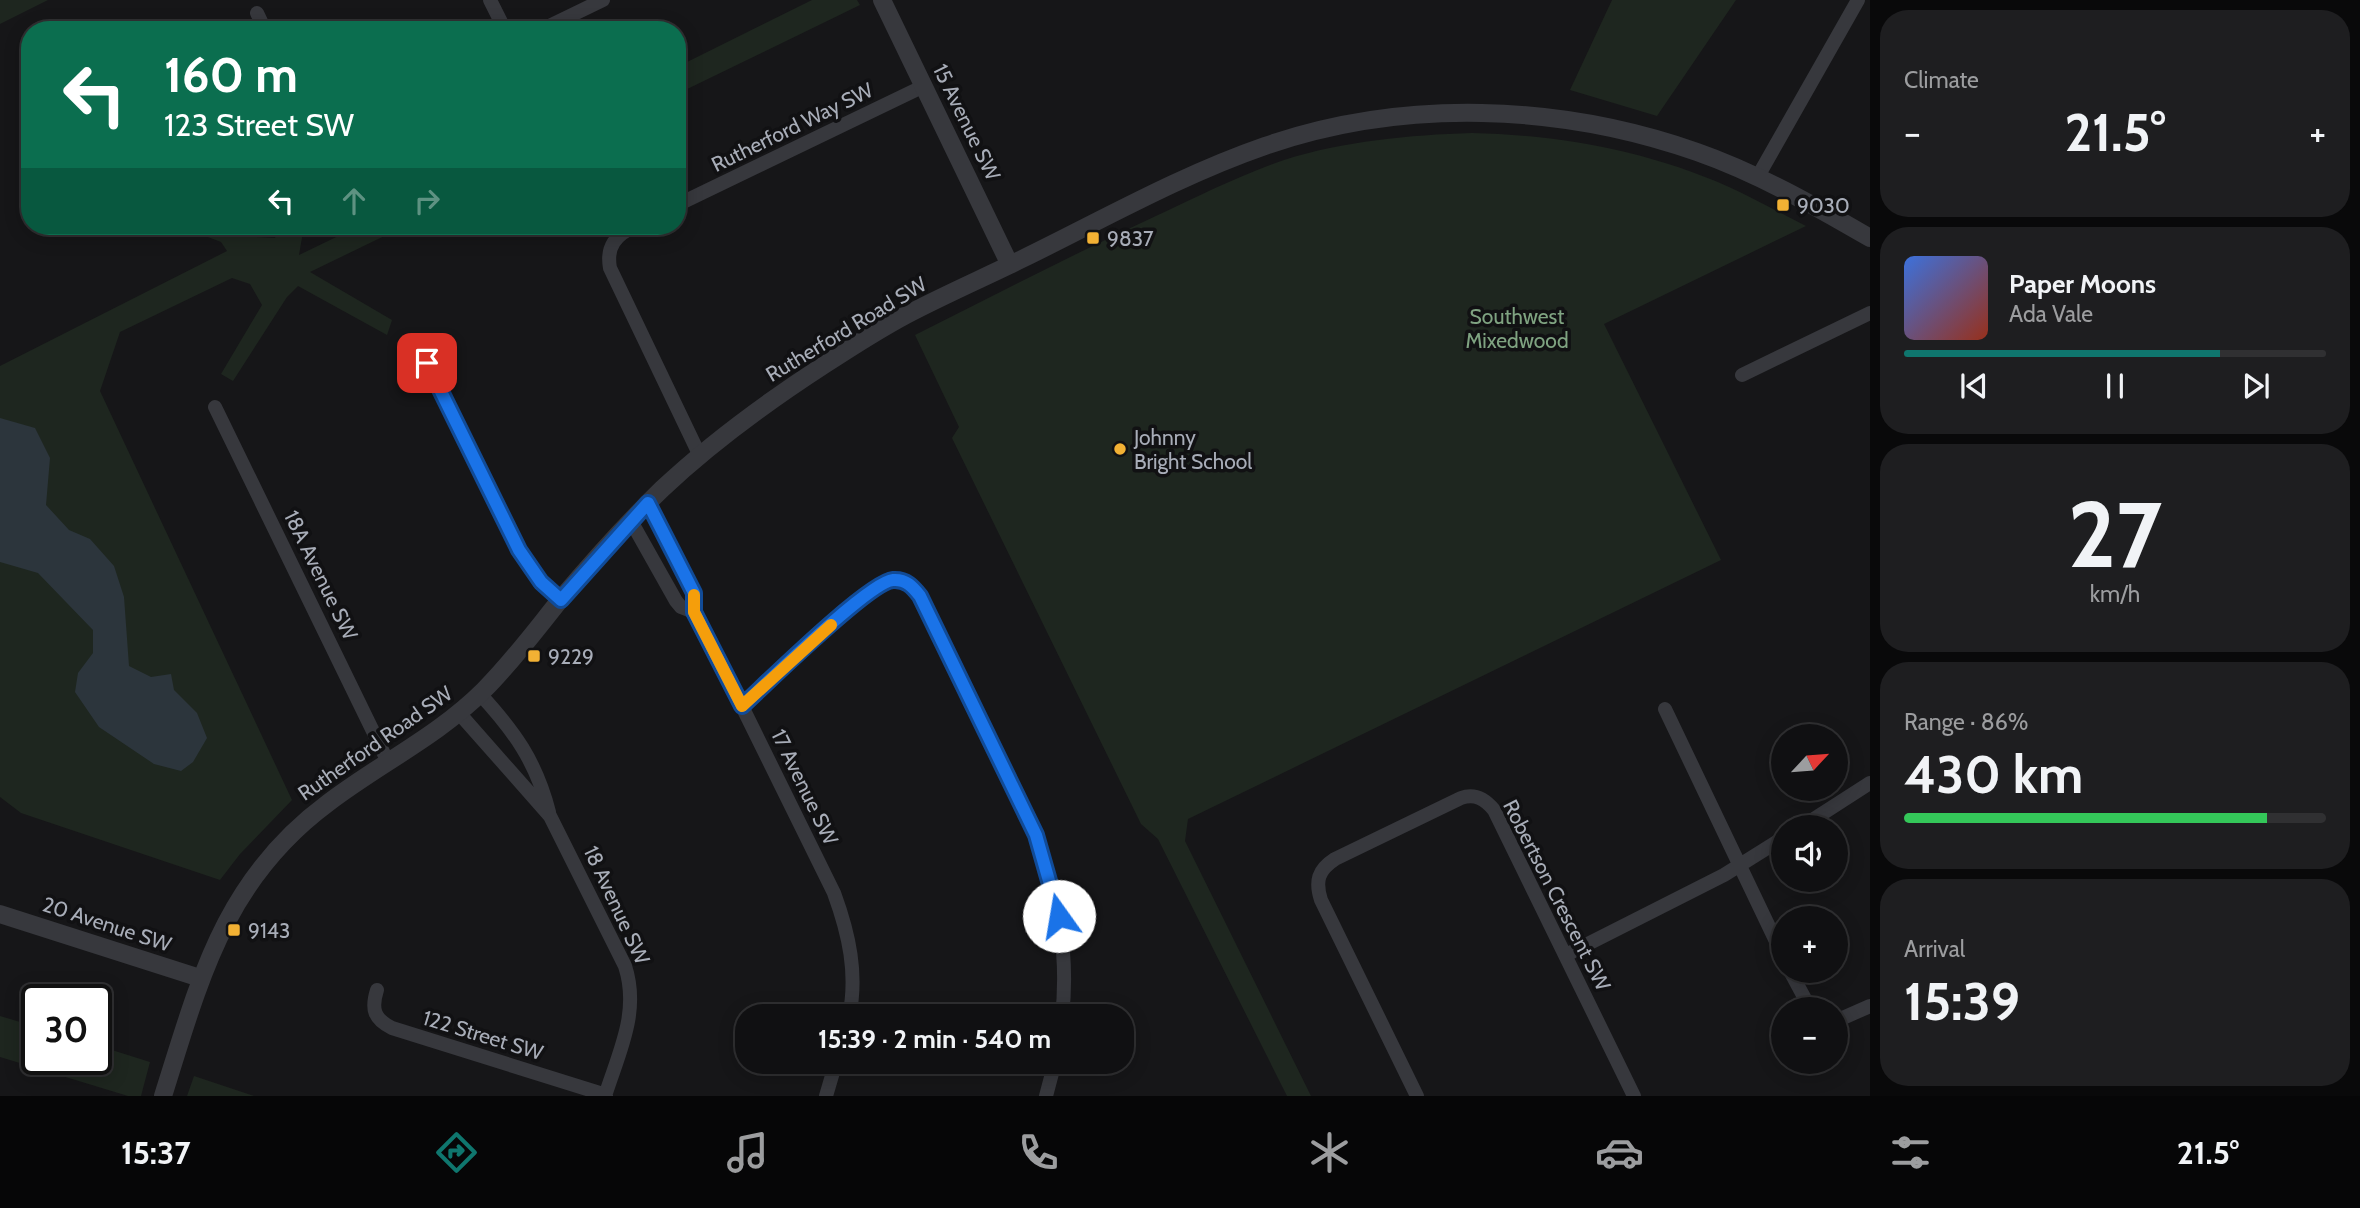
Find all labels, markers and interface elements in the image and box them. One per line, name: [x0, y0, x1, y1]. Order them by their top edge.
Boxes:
text: 160 m: [164, 45, 298, 104]
icon: left: [49, 49, 140, 140]
street label: 15 Avenue SW: [928, 60, 1006, 184]
text: Climate: [1904, 66, 1979, 94]
street label: Rutherford Way SW: [707, 77, 877, 177]
text: 21.5°: [2064, 101, 2166, 164]
text: 123 Street SW: [164, 105, 354, 144]
text: −: [1904, 109, 1921, 156]
text: +: [2309, 109, 2326, 156]
icon: left: [262, 182, 300, 220]
icon: ahead: [335, 182, 373, 220]
icon: right: [408, 182, 446, 220]
place label: 9030: [1797, 193, 1850, 218]
marker: 9030: [1775, 197, 1791, 213]
place label: 9837: [1107, 226, 1154, 251]
marker: 9837: [1085, 230, 1101, 246]
text: Paper Moons: [2009, 268, 2156, 300]
street label: Rutherford Road SW: [761, 271, 931, 387]
text: Ada Vale: [2009, 300, 2093, 328]
park label: Southwest Mixedwood: [1465, 304, 1569, 353]
pin: [397, 333, 457, 393]
icon: arrive: [408, 344, 446, 382]
icon: previous: [1955, 367, 1993, 405]
icon: pause: [2096, 367, 2134, 405]
icon: next: [2237, 367, 2275, 405]
place label: Johnny Bright School: [1133, 425, 1252, 474]
marker: Johnny Bright School: [1112, 441, 1128, 457]
text: 27: [2068, 479, 2162, 590]
street label: 18A Avenue SW: [279, 506, 363, 644]
text: km/h: [2090, 580, 2140, 608]
place label: 9229: [548, 644, 594, 669]
marker: 9229: [526, 648, 542, 664]
street label: Rutherford Road SW: [293, 680, 457, 806]
text: Range · 86%: [1904, 708, 2028, 736]
north arrow: [1771, 724, 1848, 802]
map controls: [1771, 724, 1848, 1074]
street label: 17 Avenue SW: [766, 725, 844, 849]
text: 430 km: [1904, 743, 2083, 806]
street label: Robertson Crescent SW: [1498, 795, 1616, 995]
button: sound: [1771, 815, 1848, 892]
street label: 18 Avenue SW: [579, 842, 655, 968]
position arrow: [1022, 879, 1096, 953]
street label: 20 Avenue SW: [39, 891, 175, 957]
button: +: [1771, 906, 1848, 983]
place label: 9143: [248, 918, 290, 943]
marker: 9143: [226, 922, 242, 938]
text: Arrival: [1904, 935, 1965, 963]
text: 15:39: [1904, 970, 2020, 1033]
speed limit sign: 30: [21, 984, 112, 1075]
button: −: [1771, 997, 1848, 1074]
street label: 122 Street SW: [420, 1005, 546, 1065]
text: 15:39 · 2 min · 540 m: [818, 1023, 1051, 1055]
icon: directions: [432, 1128, 481, 1177]
icon: music: [723, 1128, 772, 1177]
icon: phone: [1014, 1128, 1063, 1177]
icon: climate: [1305, 1128, 1354, 1177]
icon: car: [1595, 1128, 1644, 1177]
icon: filters: [1886, 1128, 1935, 1177]
text: 15:37: [121, 1133, 191, 1172]
text: 21.5°: [2177, 1133, 2239, 1172]

